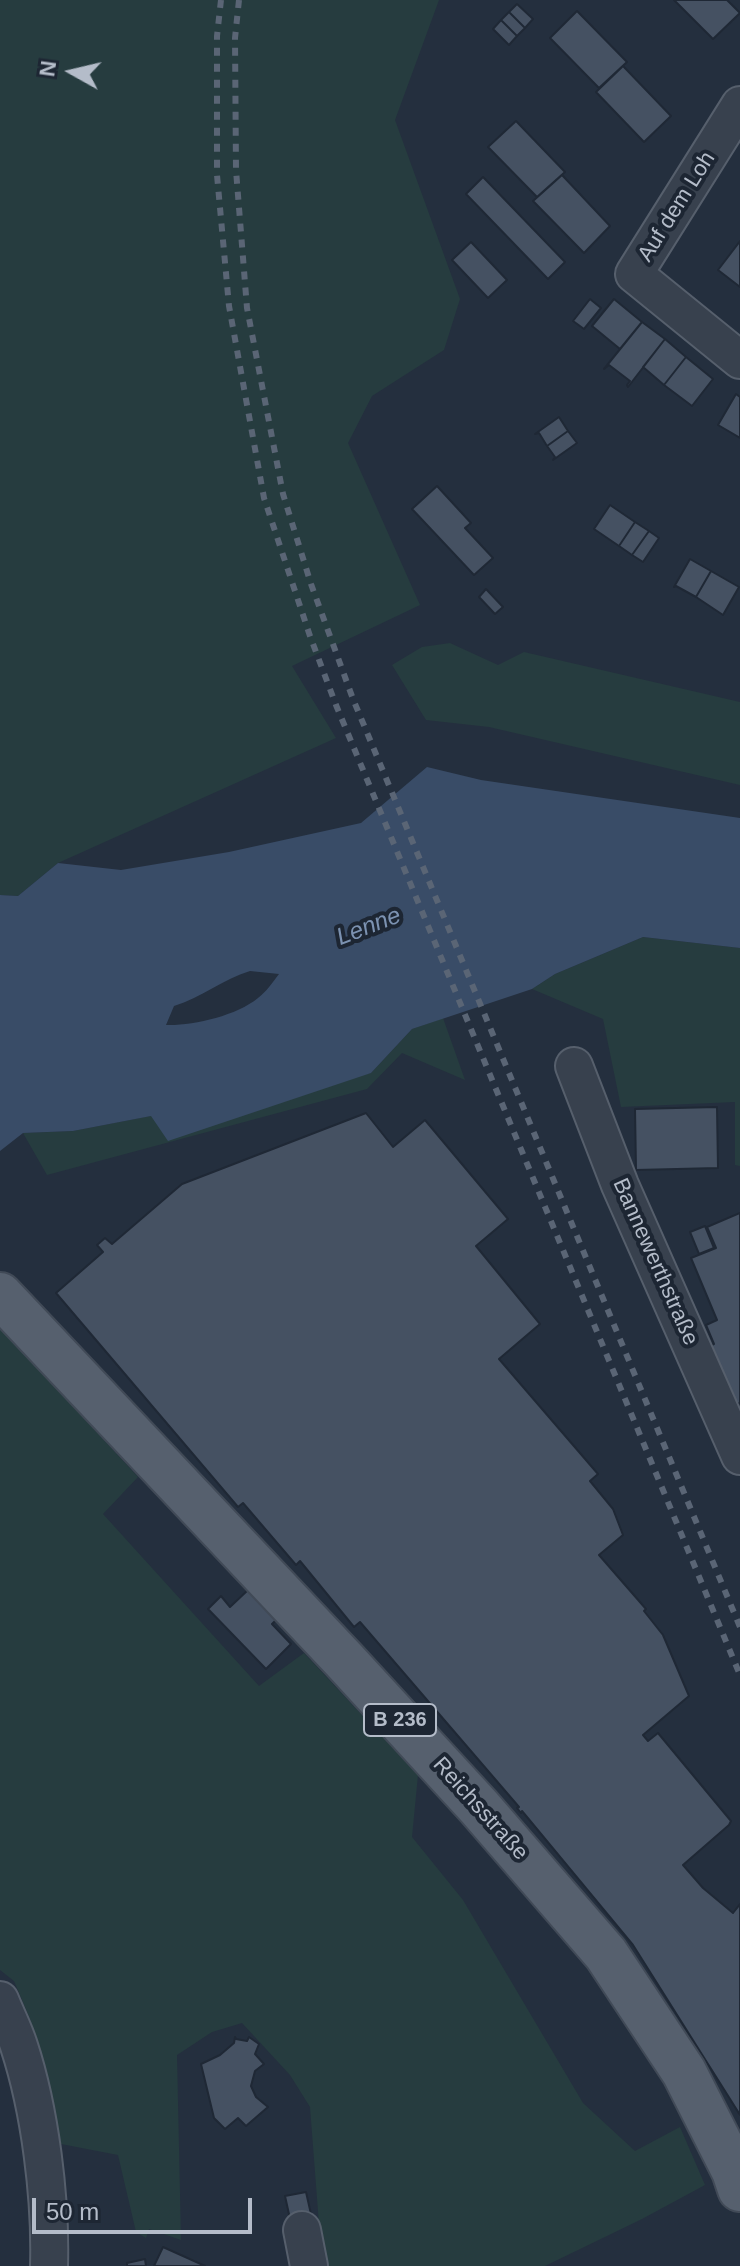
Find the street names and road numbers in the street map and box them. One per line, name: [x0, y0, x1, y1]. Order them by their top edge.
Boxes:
street label: Auf dem Loh: [633, 147, 721, 267]
street label: Bannewerthstraße: [606, 1175, 704, 1349]
road number: B 236: [364, 1704, 436, 1736]
street label: Reichsstraße: [427, 1752, 533, 1866]

